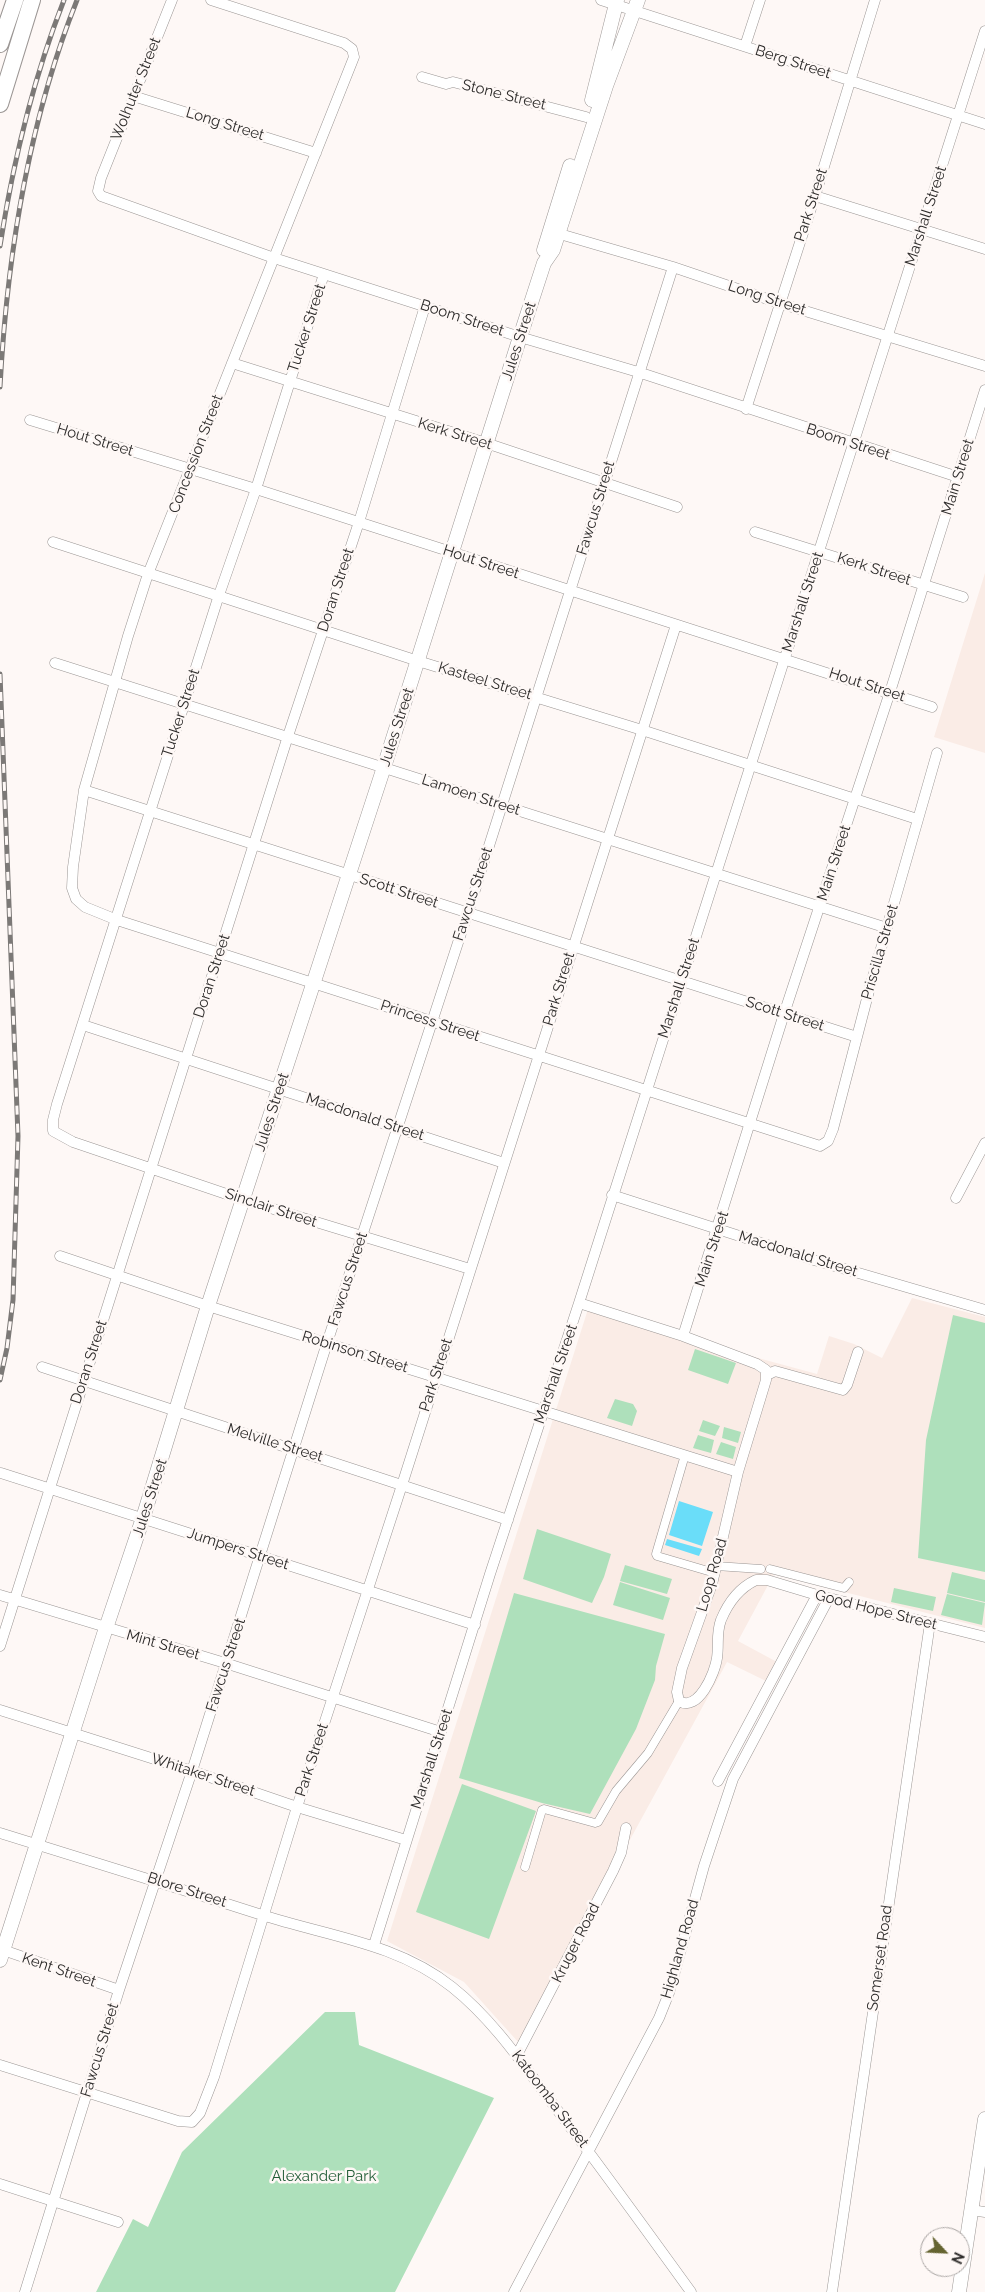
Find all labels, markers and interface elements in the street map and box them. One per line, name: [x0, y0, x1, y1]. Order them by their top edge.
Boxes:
street label: Wolhuter Street: [107, 35, 165, 143]
street label: Berg Street: [753, 41, 833, 83]
street label: Stone Street: [460, 76, 548, 114]
street label: Long Street: [184, 104, 266, 144]
street label: Marshall Street: [901, 164, 951, 268]
street label: Park Street: [791, 166, 831, 244]
street label: Long Street: [726, 277, 808, 319]
street label: Tucker Street: [284, 281, 330, 375]
street label: Boom Street: [418, 296, 506, 340]
street label: Jules Street: [498, 299, 540, 383]
street label: Concession Street: [165, 392, 227, 516]
street label: Kerk Street: [416, 414, 494, 454]
street label: Hout Street: [54, 420, 136, 460]
street label: Boom Street: [804, 420, 892, 464]
street label: Main Street: [938, 437, 978, 517]
street label: Fawcus Street: [573, 459, 619, 557]
street label: Hout Street: [441, 541, 521, 583]
street label: Doran Street: [314, 546, 358, 634]
street label: Kerk Street: [835, 549, 913, 589]
street label: Marshall Street: [778, 550, 828, 654]
street label: Kasteel Street: [436, 658, 534, 704]
street label: Hout Street: [827, 664, 907, 706]
street label: Tucker Street: [158, 666, 204, 760]
street label: Jules Street: [376, 685, 418, 769]
street label: Lamoen Street: [419, 771, 523, 819]
street label: Main Street: [813, 823, 855, 903]
street label: Fawcus Street: [449, 845, 497, 943]
street label: Scott Street: [357, 870, 441, 912]
street label: Priscilla Street: [858, 902, 902, 1002]
street label: Doran Street: [190, 932, 234, 1020]
street label: Marshall Street: [654, 936, 704, 1040]
street label: Park Street: [539, 950, 579, 1028]
street label: Scott Street: [743, 993, 827, 1035]
street label: Princess Street: [378, 996, 482, 1046]
street label: Jules Street: [251, 1070, 293, 1154]
street label: Macdonald Street: [304, 1089, 426, 1145]
street label: Sinclair Street: [223, 1185, 319, 1231]
street label: Main Street: [691, 1209, 733, 1289]
street label: Macdonald Street: [736, 1227, 860, 1281]
street label: Fawcus Street: [324, 1230, 372, 1328]
street label: Doran Street: [67, 1318, 111, 1406]
street label: Marshall Street: [531, 1322, 581, 1426]
street label: Robinson Street: [300, 1327, 410, 1377]
street label: Park Street: [416, 1336, 456, 1414]
street label: Melville Street: [225, 1420, 325, 1466]
street label: Jules Street: [129, 1456, 171, 1540]
street label: Jumpers Street: [185, 1524, 291, 1574]
street label: Loop Road: [693, 1536, 731, 1614]
street label: Good Hope Street: [813, 1586, 939, 1634]
street label: Fawcus Street: [202, 1616, 250, 1714]
street label: Mint Street: [124, 1626, 202, 1664]
street label: Marshall Street: [407, 1707, 457, 1811]
street label: Park Street: [292, 1721, 332, 1799]
street label: Whitaker Street: [149, 1750, 257, 1800]
street label: Blore Street: [145, 1869, 229, 1911]
street label: Highland Road: [657, 1897, 703, 2001]
street label: Kruger Road: [548, 1900, 604, 1986]
street label: Somerset Road: [864, 1904, 896, 2012]
street label: Kent Street: [20, 1949, 98, 1991]
street label: Fawcus Street: [77, 2001, 123, 2099]
street label: Katoomba Street: [508, 2047, 592, 2151]
park label: Alexander Park: [272, 2167, 376, 2185]
north arrow: [920, 2227, 970, 2277]
text: N: [948, 2250, 967, 2266]

